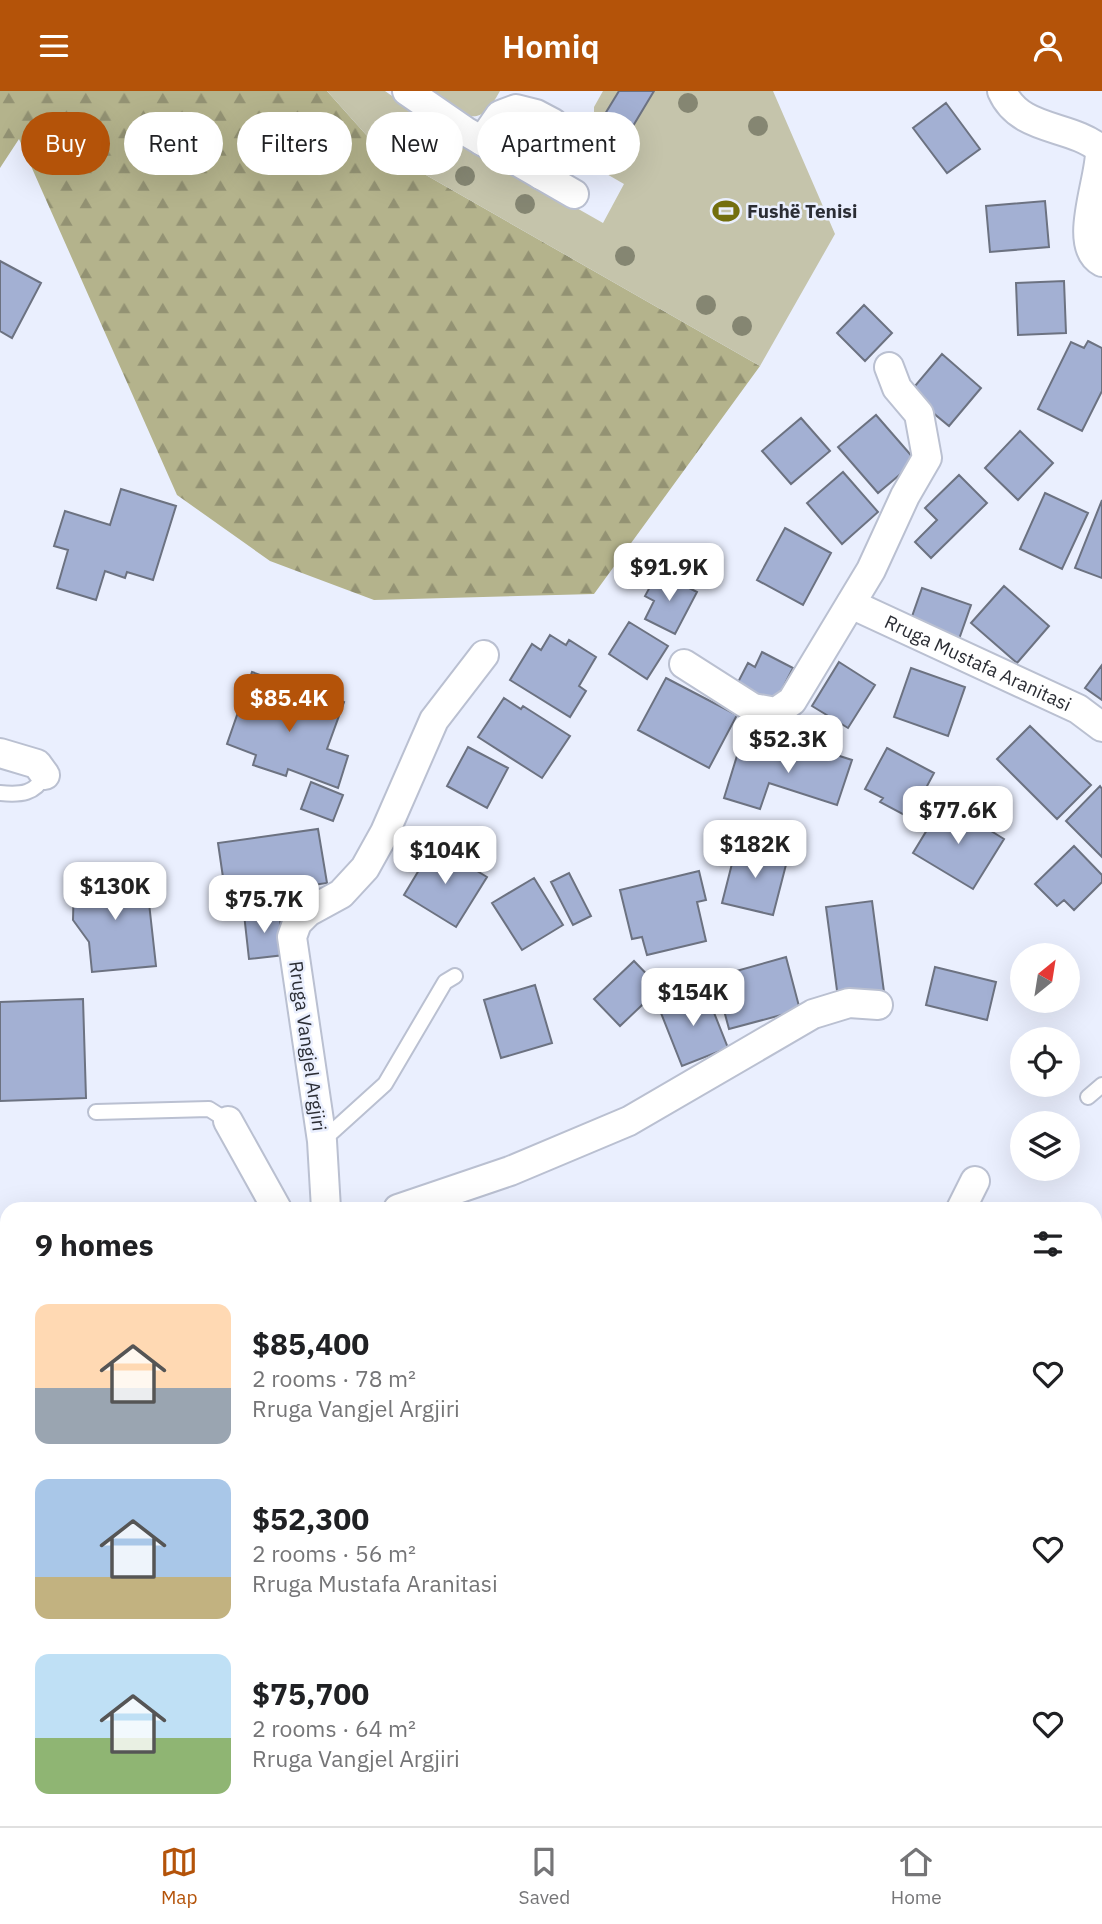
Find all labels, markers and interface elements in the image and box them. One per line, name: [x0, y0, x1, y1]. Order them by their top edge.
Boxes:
text: Homiq: [502, 25, 600, 67]
icon: menu: [35, 27, 73, 65]
icon: person: [1029, 27, 1067, 65]
chip: Buy: [21, 112, 110, 175]
chip: Rent: [124, 112, 223, 175]
chip: Filters: [237, 112, 352, 175]
chip: New: [366, 112, 463, 175]
chip: Apartment: [477, 112, 640, 175]
sports icon: Fushë Tenisi: [711, 196, 741, 226]
place label: Fushë Tenisi: [747, 199, 857, 223]
pin: $91.9K: [612, 543, 726, 603]
text: $91.9K: [630, 551, 708, 581]
street label: Rruga Mustafa Aranitasi: [881, 609, 1075, 716]
pin: $85.4K: [232, 675, 346, 734]
text: $85.4K: [250, 682, 328, 712]
pin: $52.3K: [731, 715, 845, 775]
text: $52.3K: [749, 723, 827, 753]
pin: $77.6K: [901, 787, 1015, 846]
text: $77.6K: [919, 794, 997, 824]
pin: $182K: [706, 821, 804, 880]
pin: $104K: [396, 827, 494, 886]
text: $182K: [719, 828, 791, 858]
text: $104K: [409, 834, 481, 864]
pin: $130K: [66, 863, 164, 922]
text: $130K: [79, 870, 151, 900]
pin: $75.7K: [207, 875, 321, 935]
text: $75.7K: [225, 883, 303, 913]
north arrow: [1010, 943, 1080, 1013]
map controls: [1010, 943, 1080, 1181]
street label: Rruga Vangjel Argjiri: [284, 959, 332, 1133]
pin: $154K: [644, 969, 742, 1028]
text: $154K: [657, 976, 729, 1006]
button: locate: [1010, 1027, 1080, 1097]
button: layers: [1010, 1111, 1080, 1181]
text: 9 homes: [35, 1225, 154, 1264]
icon: filters: [1029, 1225, 1067, 1263]
text: $85,400: [252, 1324, 369, 1363]
icon: home: [91, 1332, 175, 1416]
icon: heart: [1029, 1355, 1067, 1393]
text: 2 rooms · 78 m²: [252, 1363, 416, 1393]
text: Rruga Vangjel Argjiri: [252, 1393, 460, 1423]
text: $52,300: [252, 1499, 369, 1538]
icon: home: [91, 1507, 175, 1591]
icon: heart: [1029, 1530, 1067, 1568]
text: 2 rooms · 56 m²: [252, 1538, 416, 1568]
text: Rruga Mustafa Aranitasi: [252, 1568, 498, 1598]
text: $75,700: [252, 1674, 369, 1713]
icon: home: [91, 1682, 175, 1766]
icon: heart: [1029, 1705, 1067, 1743]
text: 2 rooms · 64 m²: [252, 1713, 416, 1743]
text: Rruga Vangjel Argjiri: [252, 1743, 460, 1773]
tab: Map: [160, 1843, 198, 1909]
tab: Saved: [519, 1843, 570, 1909]
tab: Home: [891, 1843, 942, 1909]

